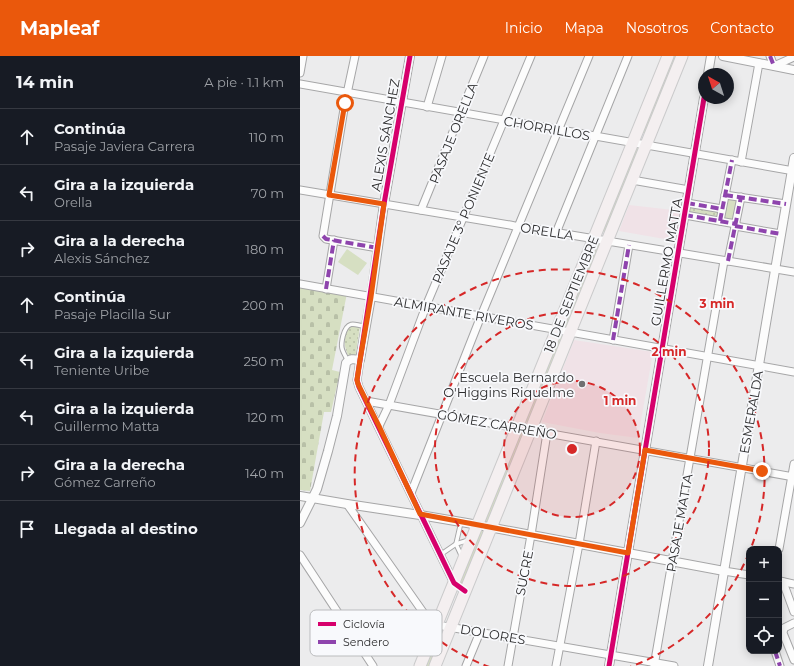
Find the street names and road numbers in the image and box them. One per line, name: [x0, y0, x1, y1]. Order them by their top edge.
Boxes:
street label: ALEXIS SÁNCHEZ: [367, 77, 403, 193]
street label: PASAJE ORELLA: [425, 79, 481, 186]
street label: CHORRILLOS: [503, 113, 591, 143]
street label: PASAJE 3° PONIENTE: [428, 150, 498, 286]
street label: GUILLERMO MATTA: [647, 196, 685, 327]
street label: ORELLA: [519, 219, 575, 243]
street label: 18 DE SEPTIEMBRE: [540, 233, 602, 355]
street label: ALMIRANTE RIVEROS: [393, 293, 535, 333]
street label: ESMERALDA: [736, 369, 766, 455]
street label: GÓMEZ CARREÑO: [436, 406, 558, 442]
street label: PASAJE MATTA: [662, 472, 696, 573]
street label: SUCRE: [512, 549, 536, 597]
street label: DOLORES: [459, 620, 527, 648]

